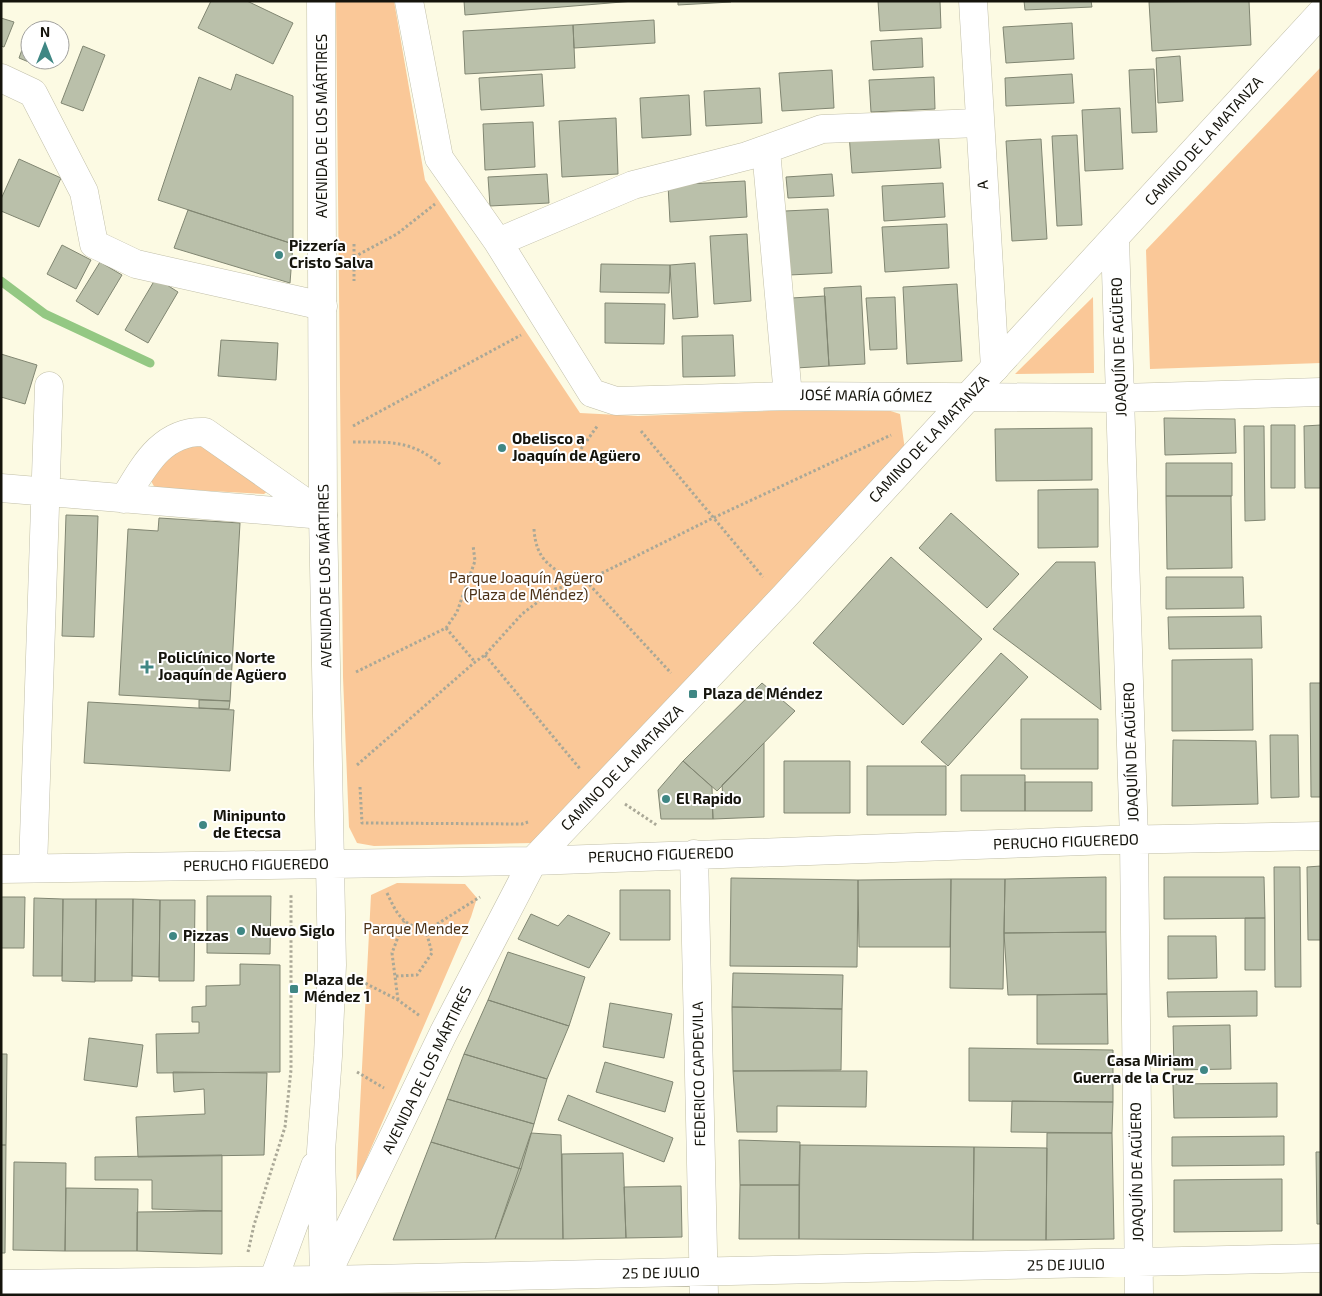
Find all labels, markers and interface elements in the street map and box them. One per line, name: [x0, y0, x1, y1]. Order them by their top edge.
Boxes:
north arrow: [20, 20, 70, 70]
text: N: [40, 23, 50, 40]
street label: AVENIDA DE LOS MÁRTIRES: [312, 34, 330, 218]
street label: CAMINO DE LA MATANZA: [1140, 71, 1267, 209]
street label: A: [973, 179, 991, 190]
place label: Pizzería Cristo Salva: [289, 236, 373, 271]
marker: Pizzería Cristo Salva: [273, 249, 285, 261]
street label: JOAQUÍN DE AGÜERO: [1107, 277, 1130, 417]
street label: CAMINO DE LA MATANZA: [864, 370, 993, 506]
street label: JOSÉ MARÍA GÓMEZ: [799, 385, 933, 405]
place label: Obelisco a Joaquín de Agüero: [512, 429, 641, 464]
marker: Obelisco a Joaquín de Agüero: [496, 442, 508, 454]
street label: AVENIDA DE LOS MÁRTIRES: [313, 484, 335, 668]
park label: Parque Joaquín Agüero (Plaza de Méndez): [449, 568, 603, 603]
place label: Policlínico Norte Joaquín de Agüero: [158, 648, 287, 683]
marker: Policlínico Norte Joaquín de Agüero: [140, 660, 154, 674]
street label: JOAQUÍN DE AGÜERO: [1119, 682, 1142, 822]
place label: Plaza de Méndez: [703, 684, 823, 702]
marker: Plaza de Méndez: [687, 688, 699, 700]
street label: CAMINO DE LA MATANZA: [557, 700, 686, 834]
place label: El Rapido: [676, 789, 742, 807]
marker: El Rapido: [660, 793, 672, 805]
place label: Minipunto de Etecsa: [213, 806, 286, 841]
marker: Minipunto de Etecsa: [197, 819, 209, 831]
street label: PERUCHO FIGUEREDO: [993, 829, 1139, 853]
street label: PERUCHO FIGUEREDO: [588, 842, 734, 866]
street label: PERUCHO FIGUEREDO: [183, 854, 329, 874]
park label: Parque Mendez: [363, 919, 469, 937]
place label: Nuevo Siglo: [251, 921, 335, 939]
marker: Nuevo Siglo: [235, 925, 247, 937]
place label: Pizzas: [183, 926, 229, 944]
marker: Pizzas: [167, 930, 179, 942]
place label: Plaza de Méndez 1: [304, 970, 370, 1005]
marker: Plaza de Méndez 1: [288, 983, 300, 995]
street label: AVENIDA DE LOS MÁRTIRES: [378, 983, 475, 1156]
street label: FEDERICO CAPDEVILA: [688, 1001, 708, 1147]
place label: Casa Miriam Guerra de la Cruz: [1073, 1051, 1194, 1086]
marker: Casa Miriam Guerra de la Cruz: [1198, 1064, 1210, 1076]
street label: JOAQUÍN DE AGÜERO: [1126, 1102, 1147, 1242]
street label: 25 DE JULIO: [1027, 1254, 1105, 1274]
street label: 25 DE JULIO: [622, 1262, 700, 1282]

